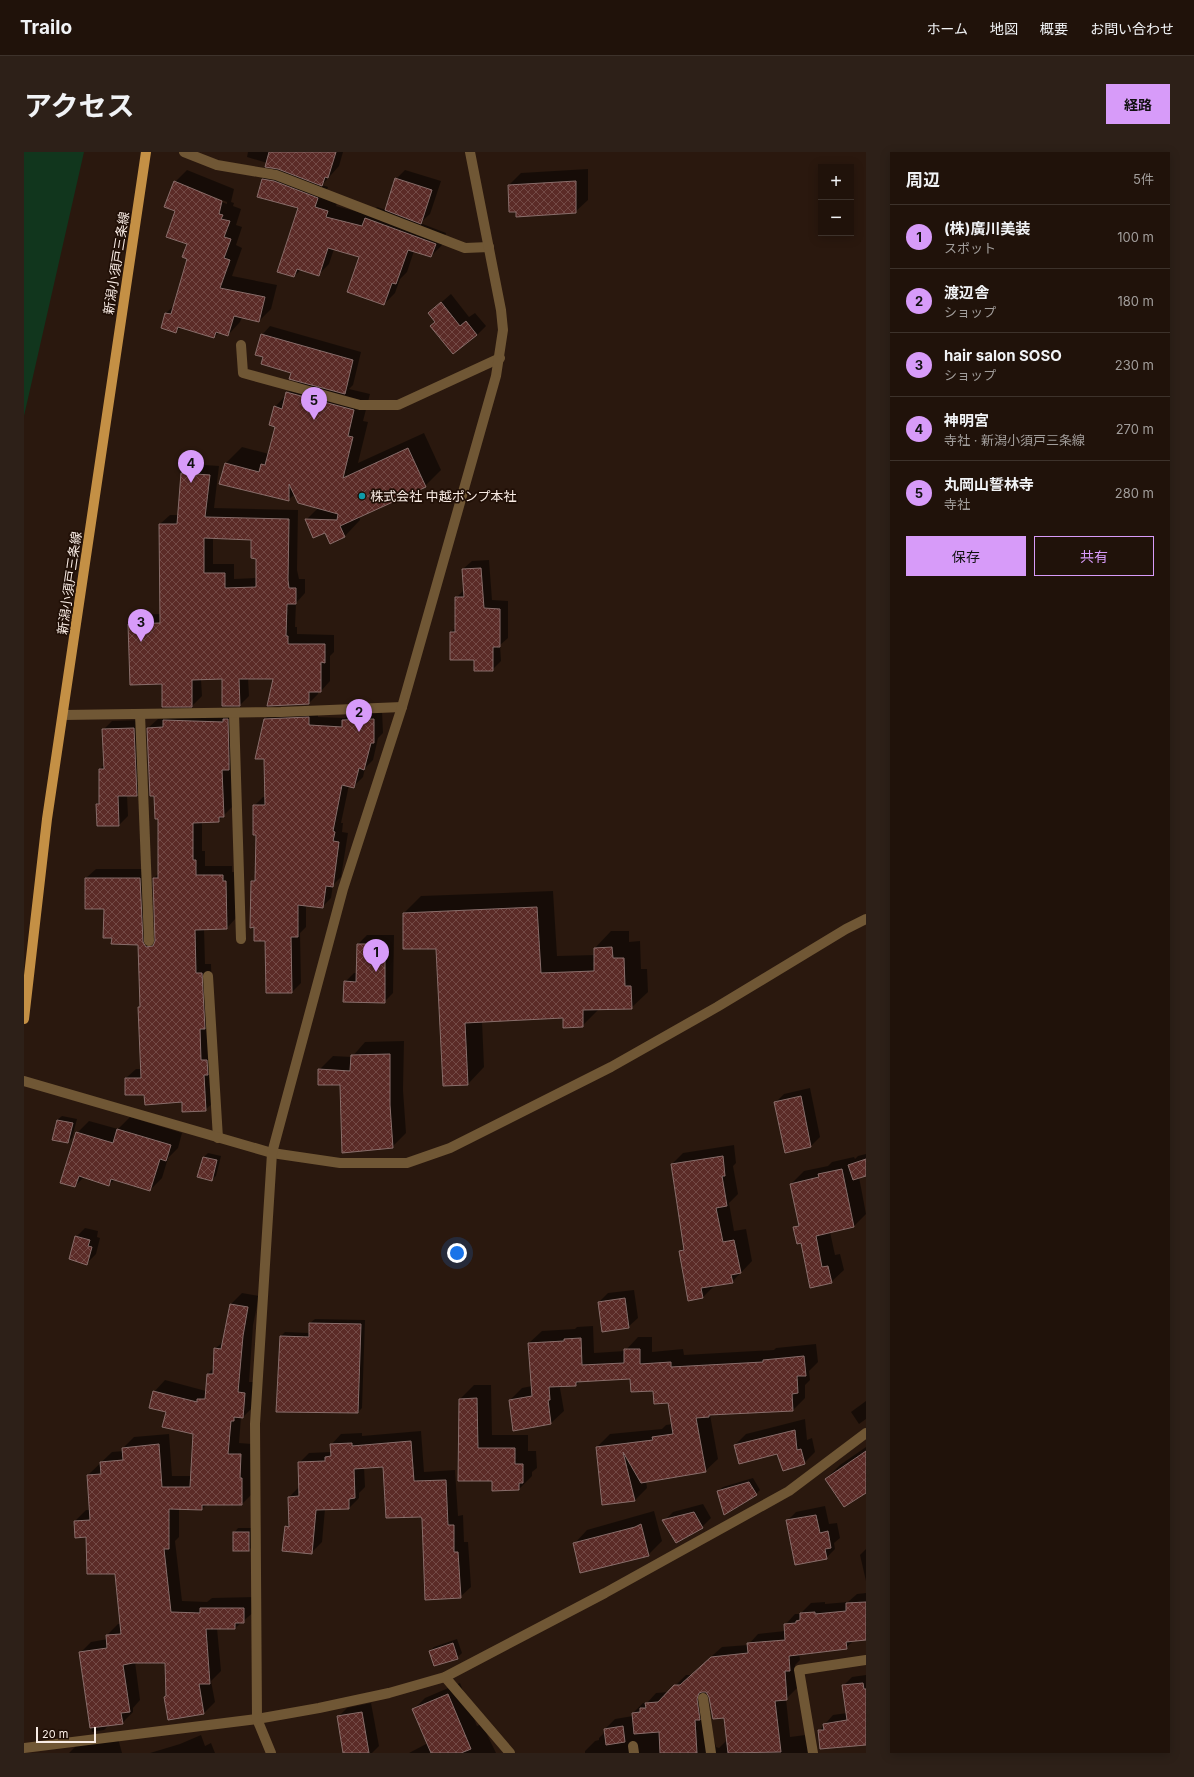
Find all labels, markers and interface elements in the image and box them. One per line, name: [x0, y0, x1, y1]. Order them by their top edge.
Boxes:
text: Trailo: [20, 16, 72, 39]
text: ホーム: [926, 20, 968, 37]
text: 地図: [990, 20, 1018, 37]
text: 概要: [1040, 20, 1068, 37]
text: お問い合わせ: [1090, 20, 1174, 37]
button: 経路: [1106, 84, 1170, 124]
text: アクセス: [24, 89, 135, 123]
map controls: [818, 164, 854, 236]
button: +: [818, 164, 854, 200]
text: 周辺: [906, 170, 940, 190]
text: 5件: [1133, 171, 1154, 187]
button: −: [818, 200, 854, 236]
street label: 新潟小須戸三条線: [100, 210, 132, 316]
text: (株)廣川美装: [944, 219, 1030, 238]
text: 1: [916, 229, 922, 245]
text: 100 m: [1117, 229, 1154, 245]
text: スポット: [944, 240, 996, 256]
text: 渡辺舎: [944, 283, 989, 302]
text: 2: [915, 293, 923, 309]
text: 180 m: [1117, 293, 1154, 309]
text: ショップ: [944, 304, 996, 320]
text: hair salon SOSO: [944, 346, 1062, 365]
text: 3: [915, 357, 923, 373]
text: 230 m: [1115, 357, 1154, 373]
text: ショップ: [944, 367, 996, 383]
pin: 5: [301, 387, 327, 420]
text: 神明宮: [944, 411, 989, 430]
text: 4: [915, 421, 923, 437]
text: 270 m: [1116, 421, 1154, 437]
text: 寺社 · 新潟小須戸三条線: [944, 432, 1085, 448]
pin: 4: [178, 450, 204, 483]
text: 丸岡山誓林寺: [944, 475, 1034, 494]
text: 5: [915, 485, 923, 501]
text: 280 m: [1115, 485, 1154, 501]
place label: 株式会社 中越ポンプ本社: [370, 488, 516, 504]
marker: 株式会社 中越ポンプ本社: [357, 491, 367, 501]
text: 寺社: [944, 496, 970, 512]
street label: 新潟小須戸三条線: [54, 530, 84, 636]
button: 保存: [906, 536, 1026, 576]
button: 共有: [1034, 536, 1154, 576]
pin: 3: [128, 609, 154, 642]
pin: 2: [346, 699, 372, 732]
pin: 1: [363, 939, 389, 972]
your location: [447, 1243, 467, 1263]
scale bar: [36, 1725, 96, 1744]
text: 20 m: [42, 1727, 68, 1741]

